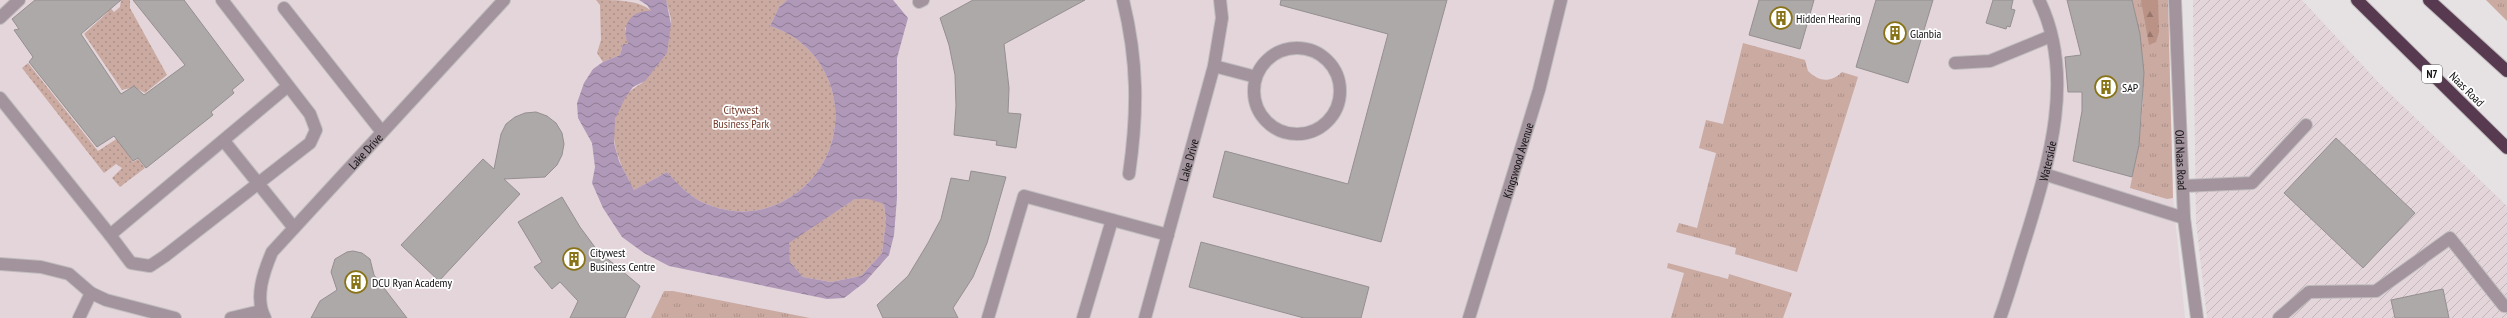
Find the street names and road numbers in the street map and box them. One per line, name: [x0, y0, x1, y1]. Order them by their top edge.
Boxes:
road number: N7: [2422, 65, 2442, 83]
street label: Naas Road: [2446, 68, 2488, 110]
street label: Kingswood Avenue: [1499, 121, 1536, 200]
street label: Old Naas Road: [2173, 129, 2190, 190]
street label: Lake Drive: [345, 130, 385, 172]
street label: Lake Drive: [1175, 137, 1201, 183]
street label: Waterside: [2035, 140, 2059, 183]

